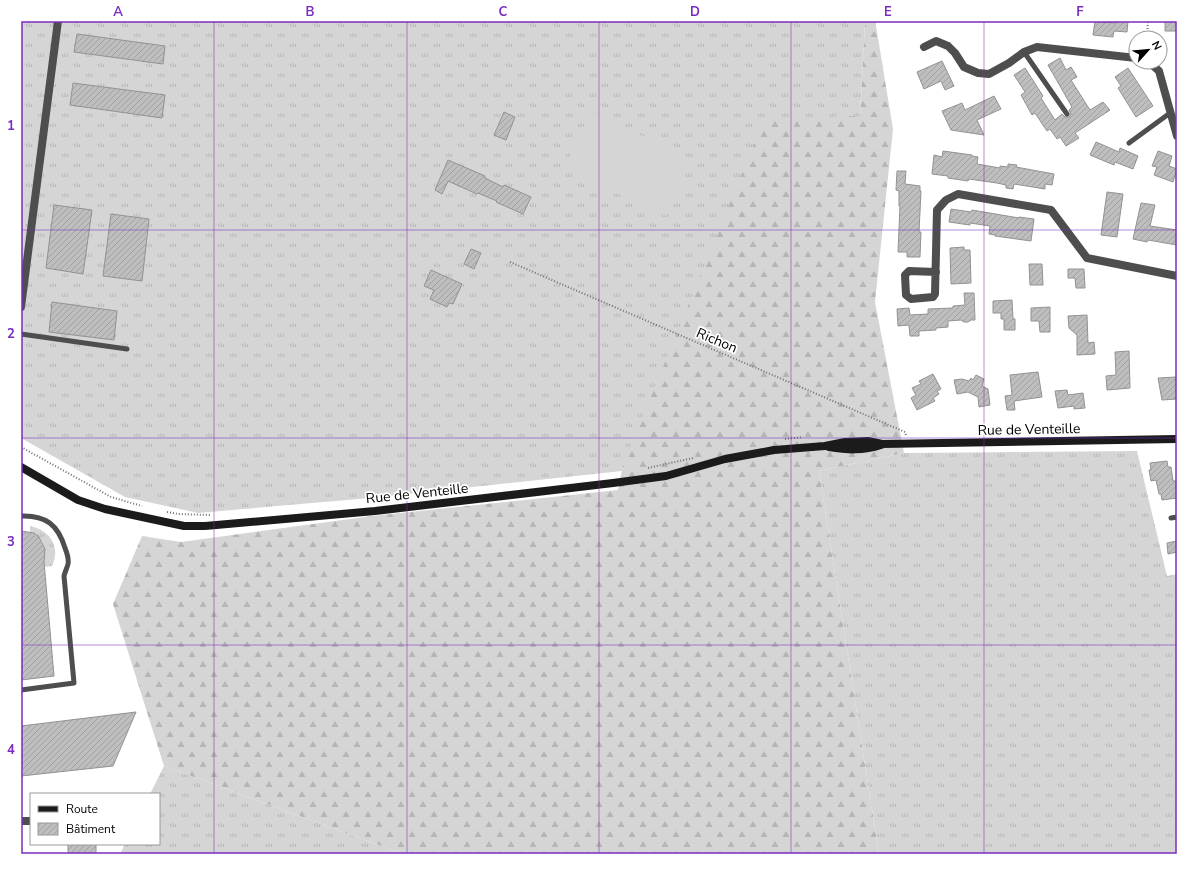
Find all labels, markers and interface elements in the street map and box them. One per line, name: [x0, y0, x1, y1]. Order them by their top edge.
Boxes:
text: A: [113, 3, 123, 21]
text: B: [306, 3, 315, 21]
text: C: [499, 3, 508, 21]
text: D: [690, 3, 700, 21]
text: E: [884, 3, 892, 21]
text: F: [1076, 3, 1084, 21]
north arrow: [1128, 30, 1168, 70]
text: N: [1148, 39, 1165, 53]
text: 1: [7, 117, 15, 135]
street label: Richon: [693, 323, 740, 358]
text: 2: [7, 325, 15, 343]
street label: Rue de Venteille: [977, 419, 1081, 440]
street label: Rue de Venteille: [365, 479, 469, 508]
text: 3: [7, 533, 15, 551]
text: 4: [7, 741, 15, 759]
legend: [30, 793, 160, 845]
text: Route: [66, 801, 98, 817]
text: Bâtiment: [66, 821, 116, 837]

